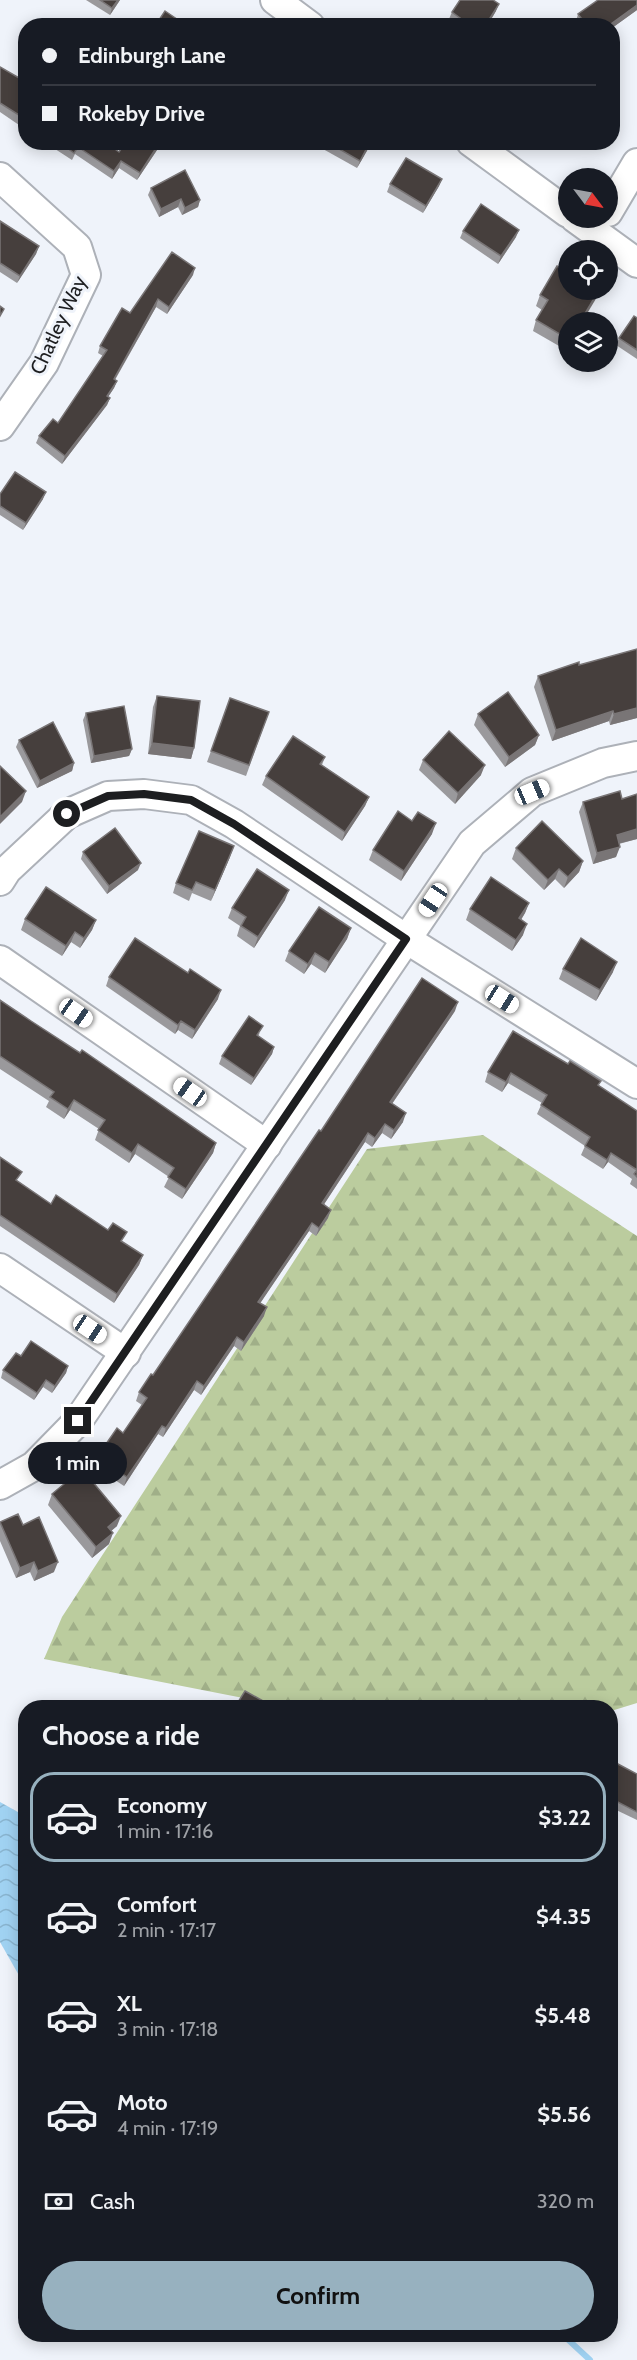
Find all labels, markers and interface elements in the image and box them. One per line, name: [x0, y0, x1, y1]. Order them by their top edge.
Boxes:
text: Edinburgh Lane: [78, 42, 226, 69]
text: Rokeby Drive: [78, 100, 205, 127]
north arrow: [558, 168, 618, 228]
map controls: [558, 168, 618, 372]
button: locate: [558, 240, 618, 300]
street label: Chatley Way: [25, 272, 91, 378]
button: layers: [558, 312, 618, 372]
car: [512, 777, 552, 807]
route start: [53, 800, 80, 827]
car: [415, 880, 451, 920]
car: [482, 982, 522, 1016]
car: [56, 995, 96, 1031]
car: [170, 1074, 210, 1110]
car: [70, 1311, 110, 1347]
route end: [64, 1407, 91, 1434]
callout: 1 min: [28, 1442, 128, 1484]
text: 1 min: [55, 1451, 100, 1475]
text: Choose a ride: [42, 1719, 200, 1752]
icon: car: [45, 1790, 99, 1844]
text: Economy: [117, 1792, 207, 1819]
text: $3.22: [538, 1804, 591, 1831]
text: 1 min · 17:16: [117, 1819, 213, 1843]
icon: car: [45, 1889, 99, 1943]
text: Comfort: [117, 1891, 196, 1918]
text: $4.35: [536, 1903, 591, 1930]
text: 2 min · 17:17: [117, 1918, 216, 1942]
icon: car: [45, 1988, 99, 2042]
text: XL: [117, 1990, 142, 2017]
text: $5.48: [535, 2002, 591, 2029]
text: 3 min · 17:18: [117, 2017, 218, 2041]
icon: car: [45, 2087, 99, 2141]
text: Moto: [117, 2089, 168, 2116]
text: $5.56: [537, 2101, 591, 2128]
text: 4 min · 17:19: [117, 2116, 218, 2140]
icon: cash: [42, 2185, 75, 2218]
text: Cash: [90, 2188, 135, 2215]
text: 320 m: [537, 2189, 594, 2213]
button: Confirm: [42, 2261, 594, 2330]

